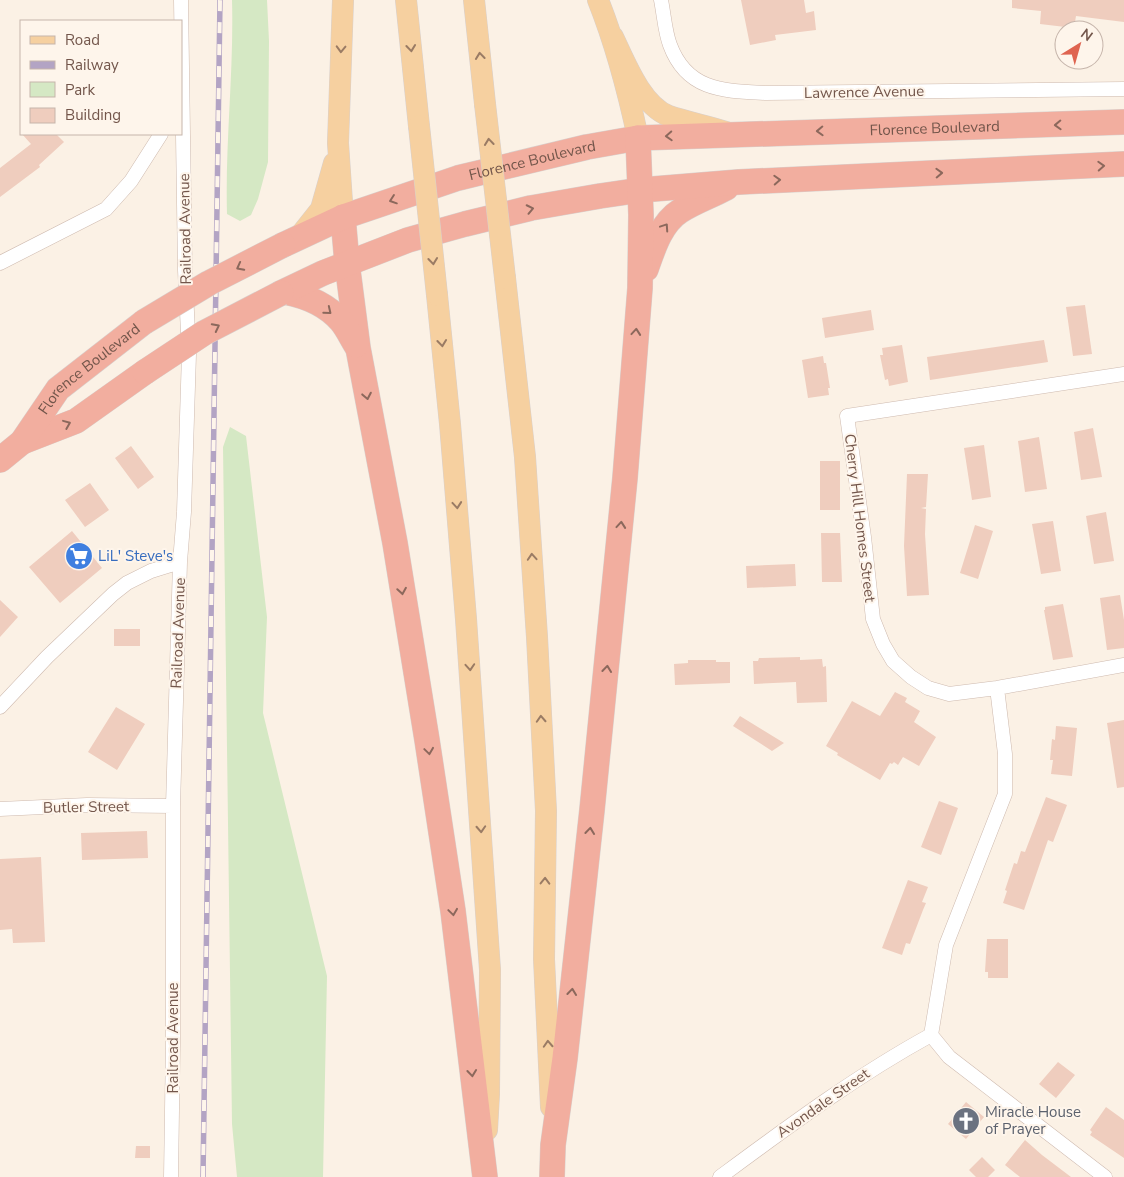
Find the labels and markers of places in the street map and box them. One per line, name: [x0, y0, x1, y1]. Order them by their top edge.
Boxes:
supermarket icon: LiL' Steve's: [64, 541, 94, 571]
place label: LiL' Steve's: [98, 546, 173, 566]
place label: Miracle House of Prayer: [985, 1102, 1081, 1139]
church icon: Miracle House of Prayer: [951, 1106, 981, 1136]

